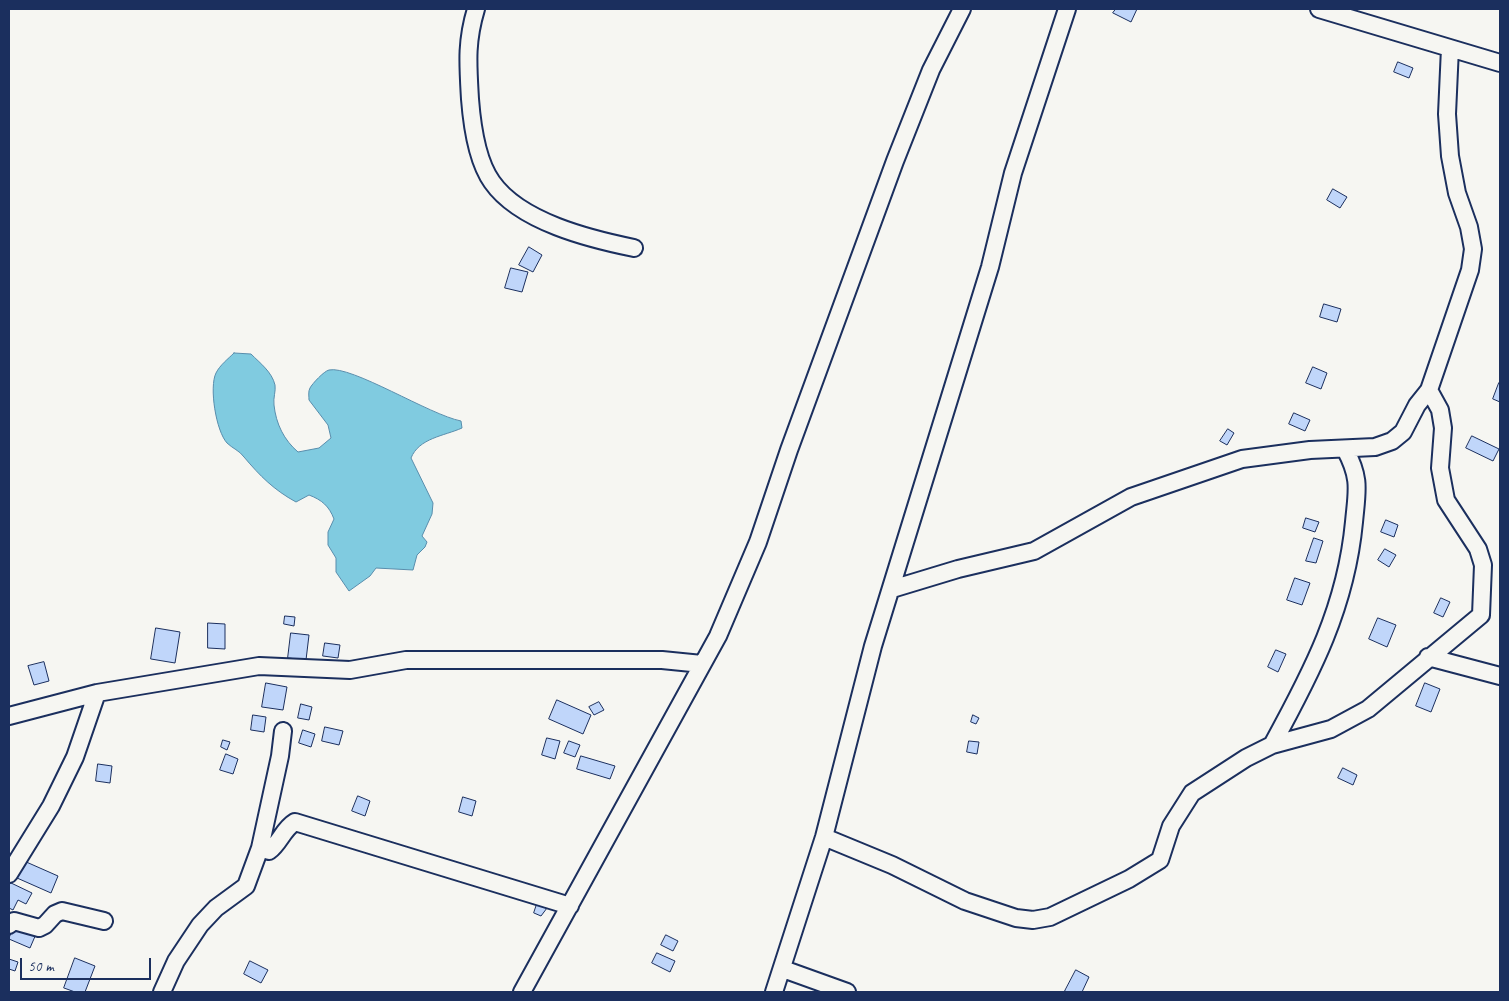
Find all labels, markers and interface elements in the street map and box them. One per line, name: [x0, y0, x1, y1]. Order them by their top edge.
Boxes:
scale bar: [22, 948, 154, 980]
text: 50 m: [28, 957, 54, 976]

